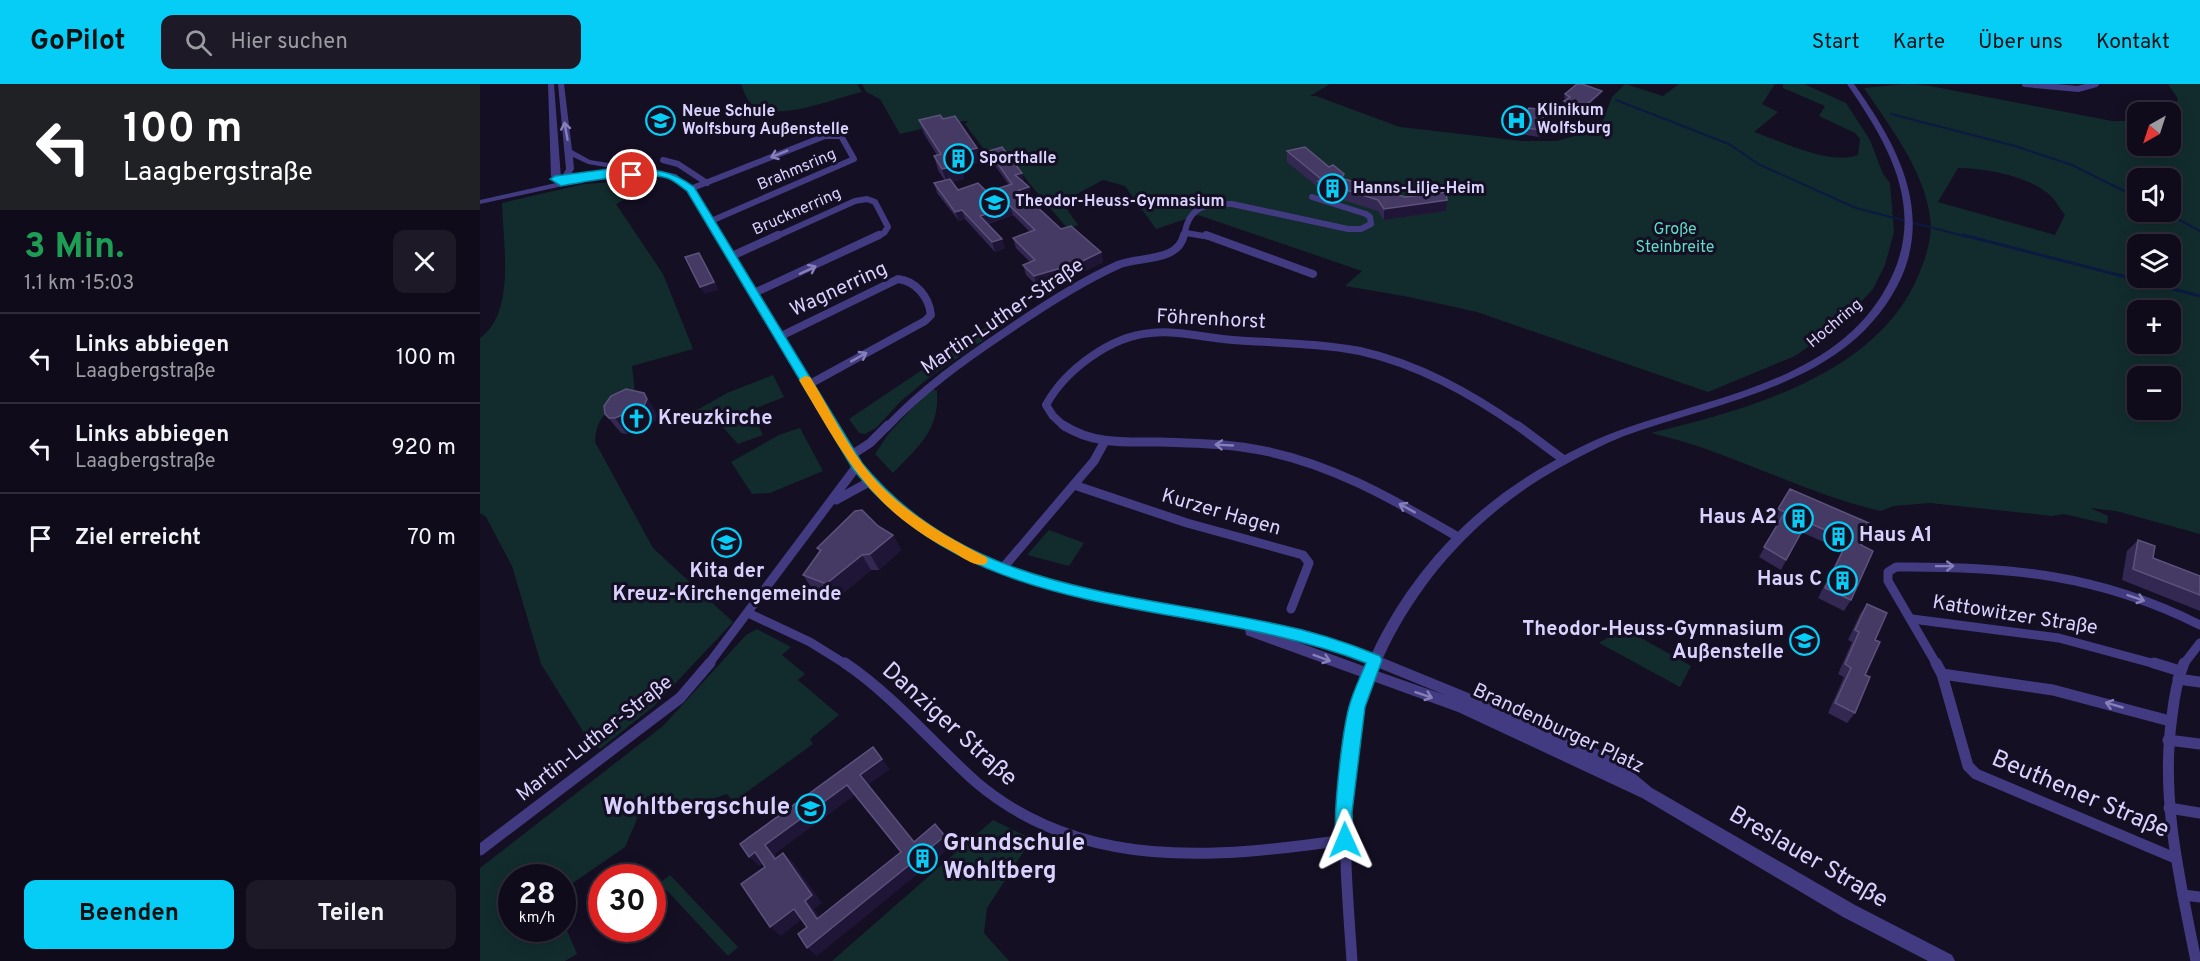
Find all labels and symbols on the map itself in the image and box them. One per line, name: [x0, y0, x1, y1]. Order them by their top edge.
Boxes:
place label: Klinikum Wolfsburg: [1537, 101, 1611, 139]
place label: Neue Schule Wolfsburg Außenstelle: [682, 102, 849, 140]
north arrow: [2127, 102, 2181, 156]
hospital icon: Klinikum Wolfsburg: [1500, 104, 1532, 136]
school or university icon: Neue Schule Wolfsburg Außenstelle: [645, 105, 677, 137]
one-way arrow: [560, 122, 571, 142]
building icon: Sporthalle: [942, 143, 974, 175]
street label: Brahmsring: [755, 144, 839, 196]
pin: [606, 149, 657, 200]
one-way arrow: [770, 149, 789, 160]
place label: Sporthalle: [979, 149, 1056, 169]
building icon: Hanns-Lilje-Heim: [1316, 173, 1348, 205]
place label: Hanns-Lilje-Heim: [1353, 179, 1485, 199]
street label: Brucknerring: [750, 184, 844, 240]
school or university icon: Theodor-Heuss-Gymnasium: [978, 186, 1010, 218]
place label: Theodor-Heuss-Gymnasium: [1015, 192, 1224, 212]
park label: Große Steinbreite: [1636, 220, 1714, 258]
street label: Martin-Luther-Straße: [917, 253, 1089, 381]
street label: Wagnerring: [786, 256, 892, 324]
one-way arrow: [798, 263, 816, 275]
street label: Hochring: [1803, 295, 1867, 353]
street label: Föhrenhorst: [1156, 304, 1266, 336]
one-way arrow: [850, 351, 868, 362]
church icon: Kreuzkirche: [621, 403, 653, 435]
place label: Kreuzkirche: [658, 406, 772, 432]
one-way arrow: [1215, 439, 1235, 450]
street label: Kurzer Hagen: [1158, 484, 1284, 542]
one-way arrow: [1399, 502, 1417, 513]
building icon: Haus A2: [1782, 502, 1814, 534]
place label: Haus A2: [1699, 505, 1777, 531]
building icon: Haus A1: [1822, 520, 1854, 552]
place label: Haus A1: [1859, 523, 1933, 549]
school or university icon: Kita der Kreuz-Kirchengemeinde: [711, 526, 743, 558]
place label: Kita der Kreuz-Kirchengemeinde: [613, 559, 841, 608]
one-way arrow: [1934, 560, 1954, 572]
building icon: Haus C: [1827, 564, 1859, 596]
place label: Haus C: [1757, 567, 1822, 593]
street label: Kattowitzer Straße: [1930, 590, 2100, 642]
one-way arrow: [2126, 593, 2145, 604]
place label: Theodor-Heuss-Gymnasium Außenstelle: [1522, 617, 1784, 666]
school or university icon: Theodor-Heuss-Gymnasium Außenstelle: [1789, 625, 1821, 657]
one-way arrow: [1312, 653, 1331, 664]
street label: Danziger Straße: [875, 656, 1023, 794]
street label: Martin-Luther-Straße: [512, 670, 678, 808]
street label: Brandenburger Platz: [1468, 678, 1648, 780]
one-way arrow: [1414, 690, 1433, 701]
one-way arrow: [2105, 698, 2124, 710]
street label: Beuthener Straße: [1987, 744, 2173, 846]
school or university icon: Wohltbergschule: [795, 792, 827, 824]
place label: Wohltbergschule: [603, 793, 790, 823]
street label: Breslauer Straße: [1723, 800, 1893, 916]
position arrow: [1313, 808, 1377, 872]
place label: Grundschule Wohltberg: [943, 829, 1085, 887]
building icon: Grundschule Wohltberg: [906, 842, 938, 874]
speed limit sign: 30: [588, 864, 666, 942]

